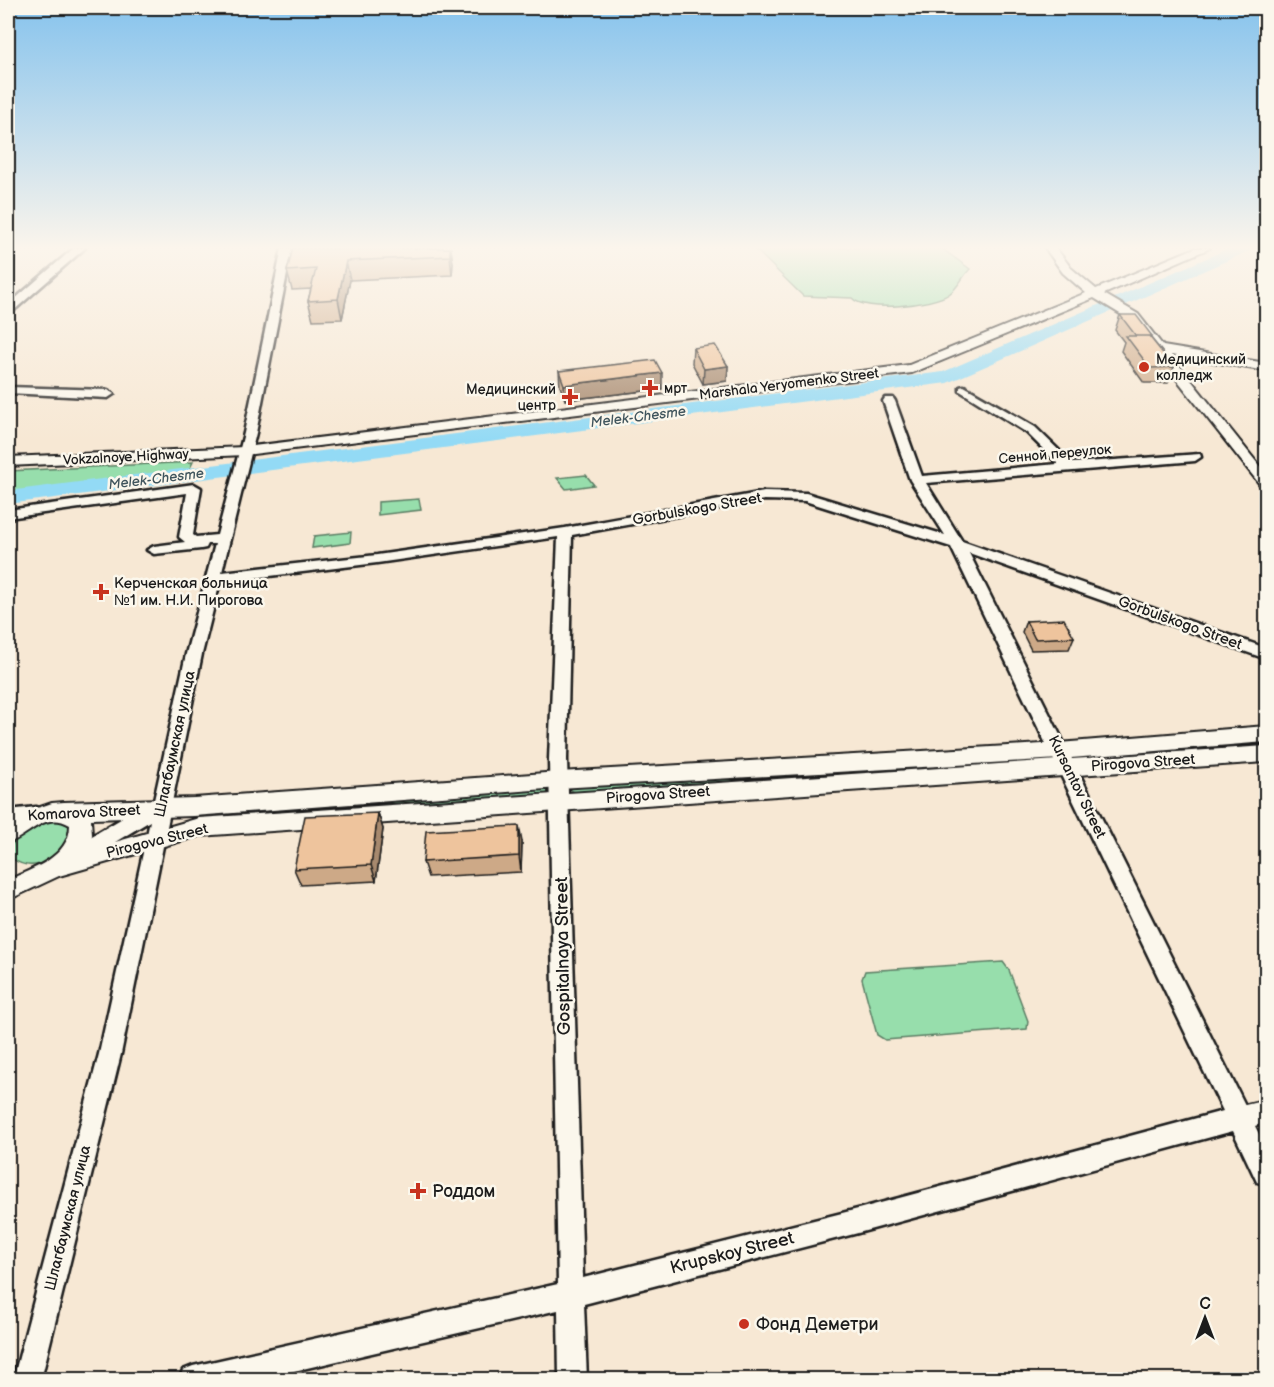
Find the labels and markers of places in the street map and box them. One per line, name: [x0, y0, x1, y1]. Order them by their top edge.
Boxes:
place label: Медицинский колледж: [1156, 351, 1246, 384]
marker: Медицинский колледж: [1137, 360, 1151, 374]
marker: мрт: [641, 379, 659, 397]
place label: мрт: [664, 380, 688, 397]
place label: Медицинский центр: [466, 381, 556, 414]
marker: Медицинский центр: [561, 388, 579, 406]
place label: Керченская больница №1 им. Н.И. Пирогова: [114, 574, 268, 610]
marker: Керченская больница №1 им. Н.И. Пирогова: [92, 583, 110, 601]
place label: Роддом: [432, 1181, 495, 1202]
marker: Роддом: [409, 1182, 427, 1200]
place label: Фонд Деметри: [756, 1314, 879, 1335]
marker: Фонд Деметри: [737, 1317, 751, 1331]

